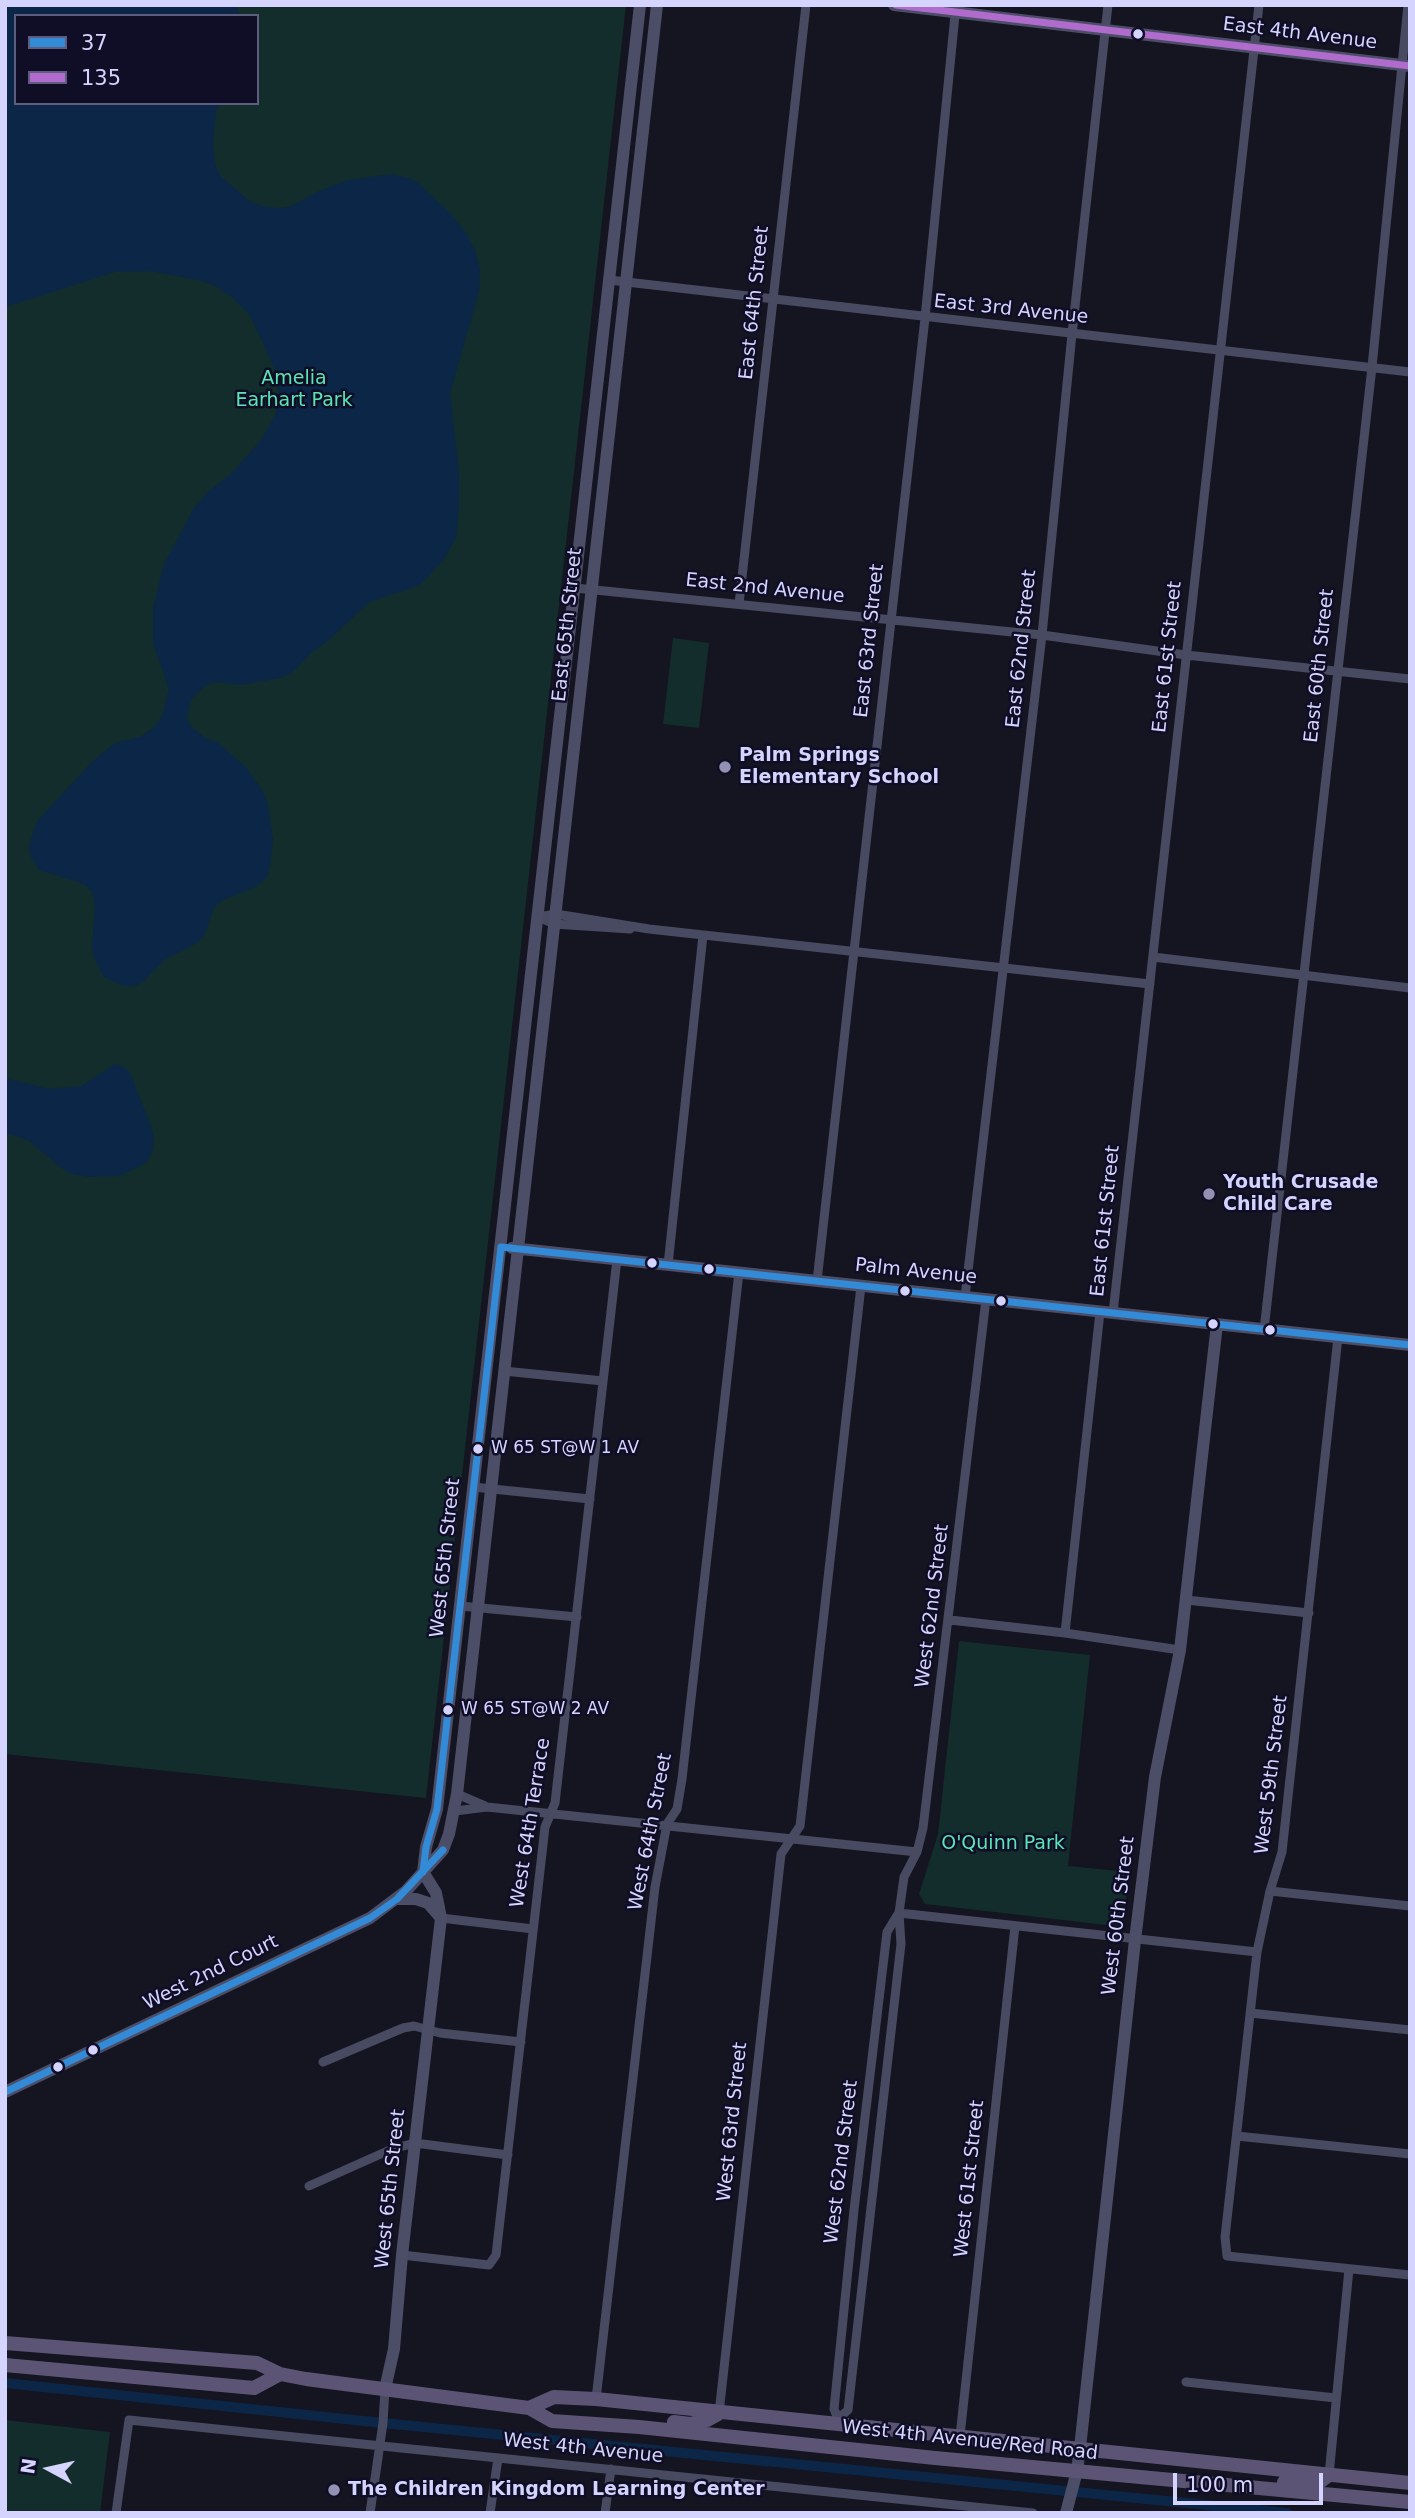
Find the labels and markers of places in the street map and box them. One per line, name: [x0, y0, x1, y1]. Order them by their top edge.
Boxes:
unlabelled marker: [1131, 27, 1145, 41]
place label: Palm Springs Elementary School: [739, 745, 939, 789]
marker: Palm Springs Elementary School: [717, 759, 733, 775]
place label: Youth Crusade Child Care: [1223, 1172, 1378, 1216]
marker: Youth Crusade Child Care: [1201, 1186, 1217, 1202]
unlabelled marker: [645, 1256, 659, 1270]
unlabelled marker: [702, 1262, 716, 1276]
unlabelled marker: [898, 1284, 912, 1298]
unlabelled marker: [994, 1294, 1008, 1308]
unlabelled marker: [1206, 1317, 1220, 1331]
unlabelled marker: [1263, 1323, 1277, 1337]
place label: W 65 ST@W 1 AV: [491, 1439, 639, 1459]
marker: W 65 ST@W 1 AV: [471, 1442, 485, 1456]
place label: W 65 ST@W 2 AV: [461, 1700, 609, 1720]
marker: W 65 ST@W 2 AV: [441, 1703, 455, 1717]
unlabelled marker: [86, 2043, 100, 2057]
unlabelled marker: [51, 2060, 65, 2074]
place label: The Children Kingdom Learning Center: [348, 2479, 765, 2501]
marker: The Children Kingdom Learning Center: [326, 2482, 342, 2498]

